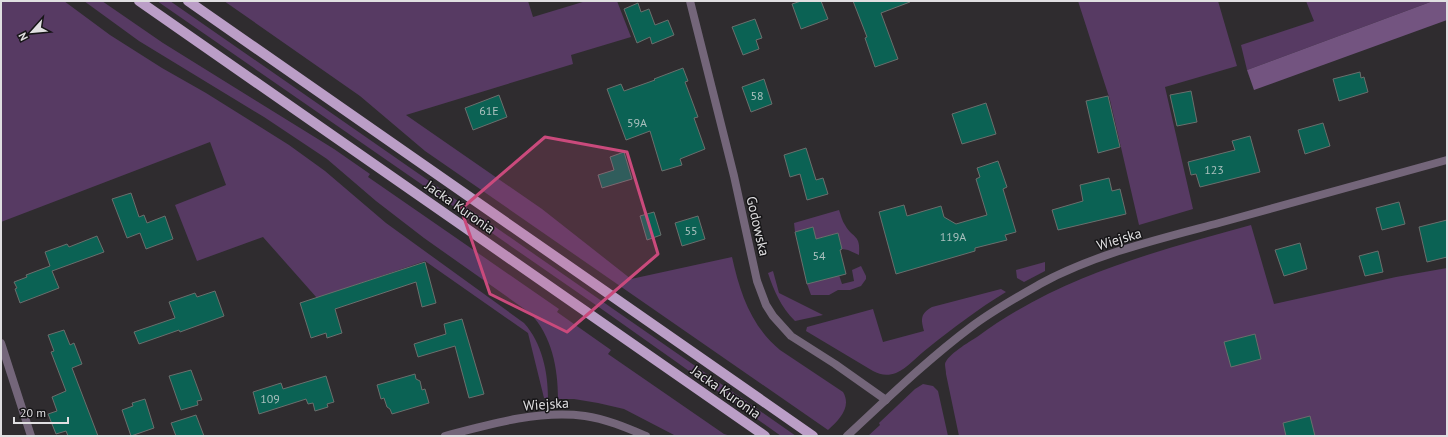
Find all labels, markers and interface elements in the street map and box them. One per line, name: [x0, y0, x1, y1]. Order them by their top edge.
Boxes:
north arrow: [12, 12, 52, 52]
text: N: [15, 30, 31, 43]
house number: 58: [750, 88, 764, 103]
house number: 61E: [479, 103, 499, 118]
house number: 59A: [627, 115, 647, 130]
house number: 123: [1204, 162, 1224, 177]
street label: Jacka Kuronia: [421, 176, 498, 238]
street label: Godowska: [742, 194, 774, 258]
house number: 55: [684, 223, 698, 238]
street label: Wiejska: [1094, 224, 1144, 254]
house number: 119A: [940, 229, 966, 244]
house number: 54: [812, 248, 826, 263]
street label: Jacka Kuronia: [687, 361, 764, 423]
house number: 109: [260, 391, 280, 406]
street label: Wiejska: [523, 393, 569, 415]
scale bar: [14, 399, 68, 425]
text: 20 m: [20, 405, 46, 420]

